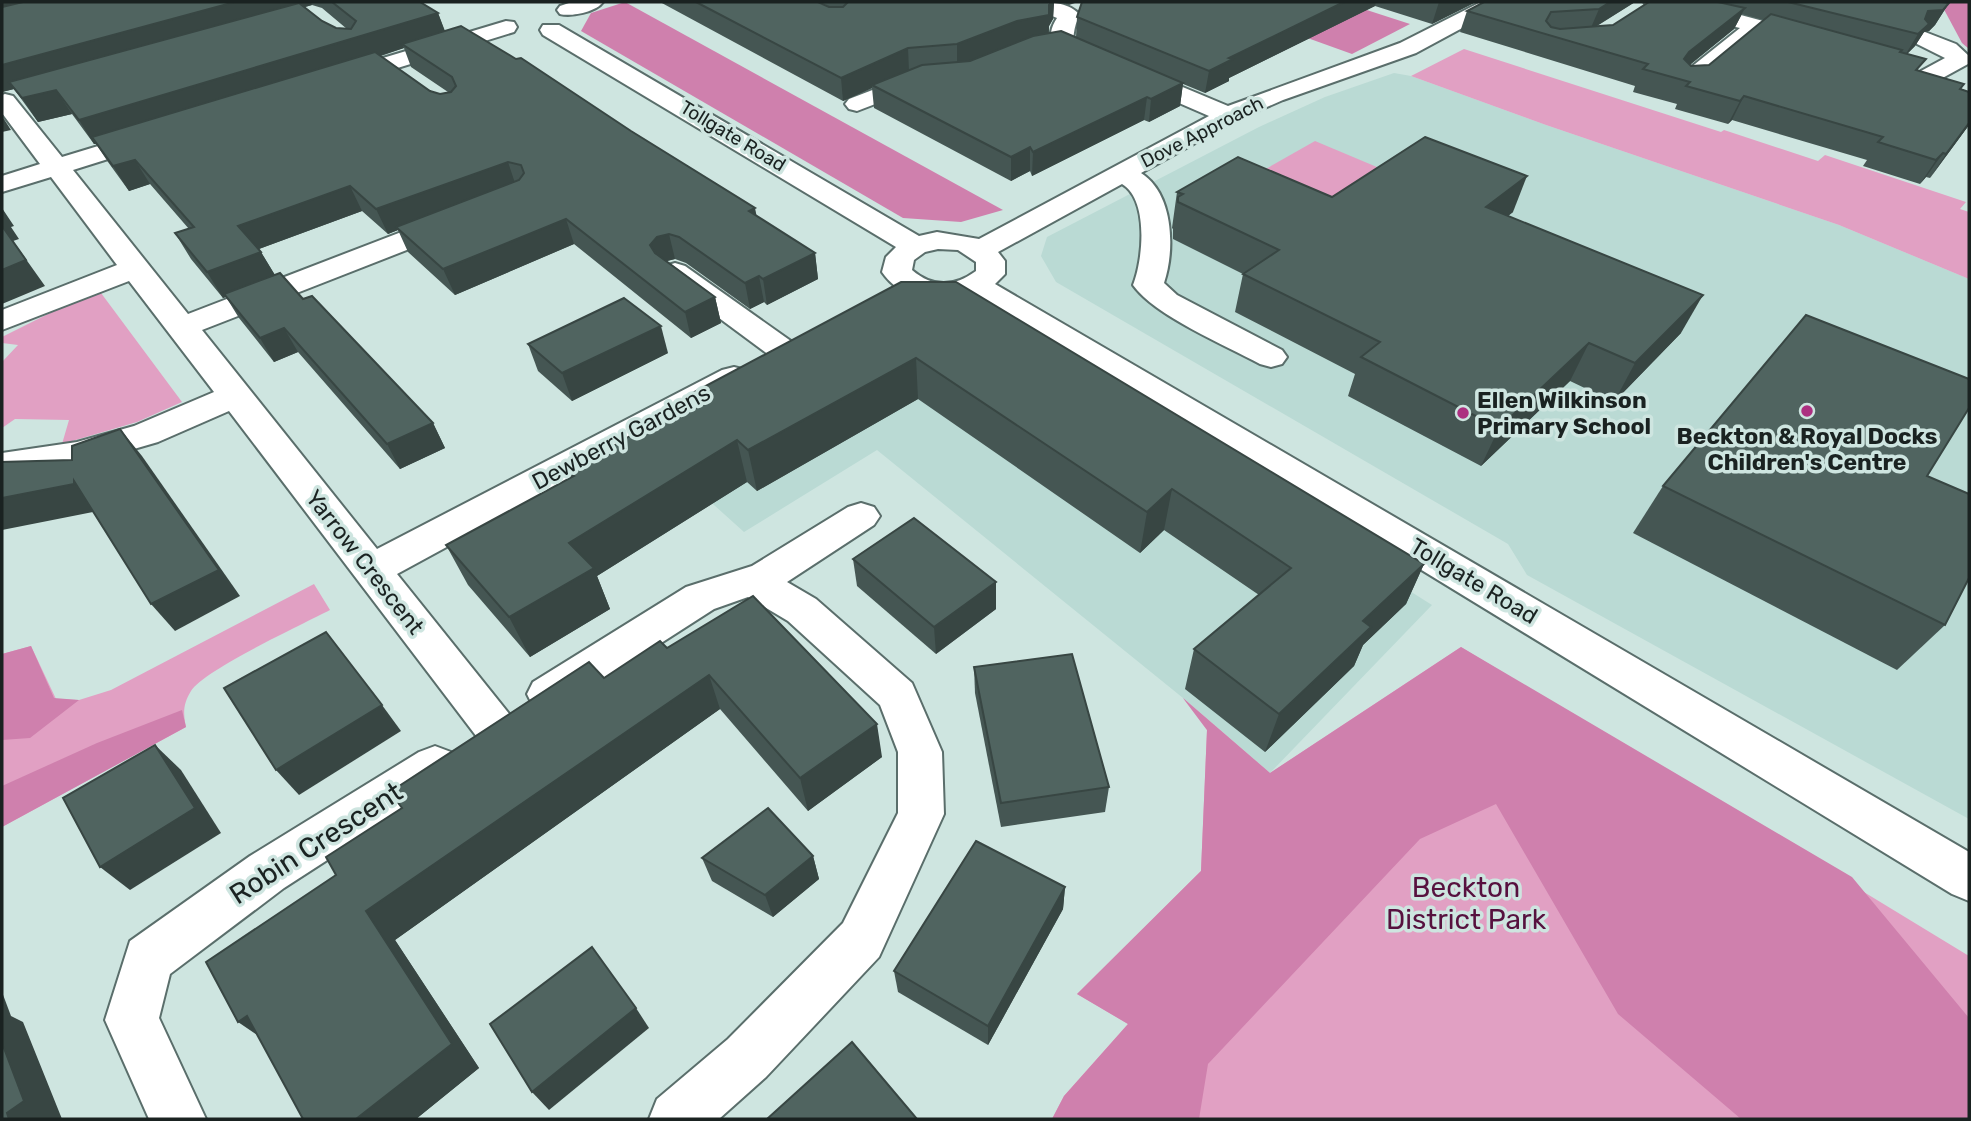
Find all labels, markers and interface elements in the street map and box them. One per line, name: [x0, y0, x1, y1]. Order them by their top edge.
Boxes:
street label: Dove Approach: [1137, 91, 1267, 173]
street label: Tollgate Road: [676, 96, 790, 176]
street label: Dewberry Gardens: [527, 378, 715, 496]
place label: Ellen Wilkinson Primary School: [1477, 386, 1651, 440]
marker: Beckton & Royal Docks Children's Centre: [1799, 403, 1815, 419]
marker: Ellen Wilkinson Primary School: [1455, 405, 1471, 421]
place label: Beckton & Royal Docks Children's Centre: [1677, 422, 1938, 476]
street label: Yarrow Crescent: [300, 484, 430, 640]
street label: Tollgate Road: [1405, 532, 1543, 630]
street label: Robin Crescent: [223, 775, 409, 911]
park label: Beckton District Park: [1386, 871, 1547, 936]

